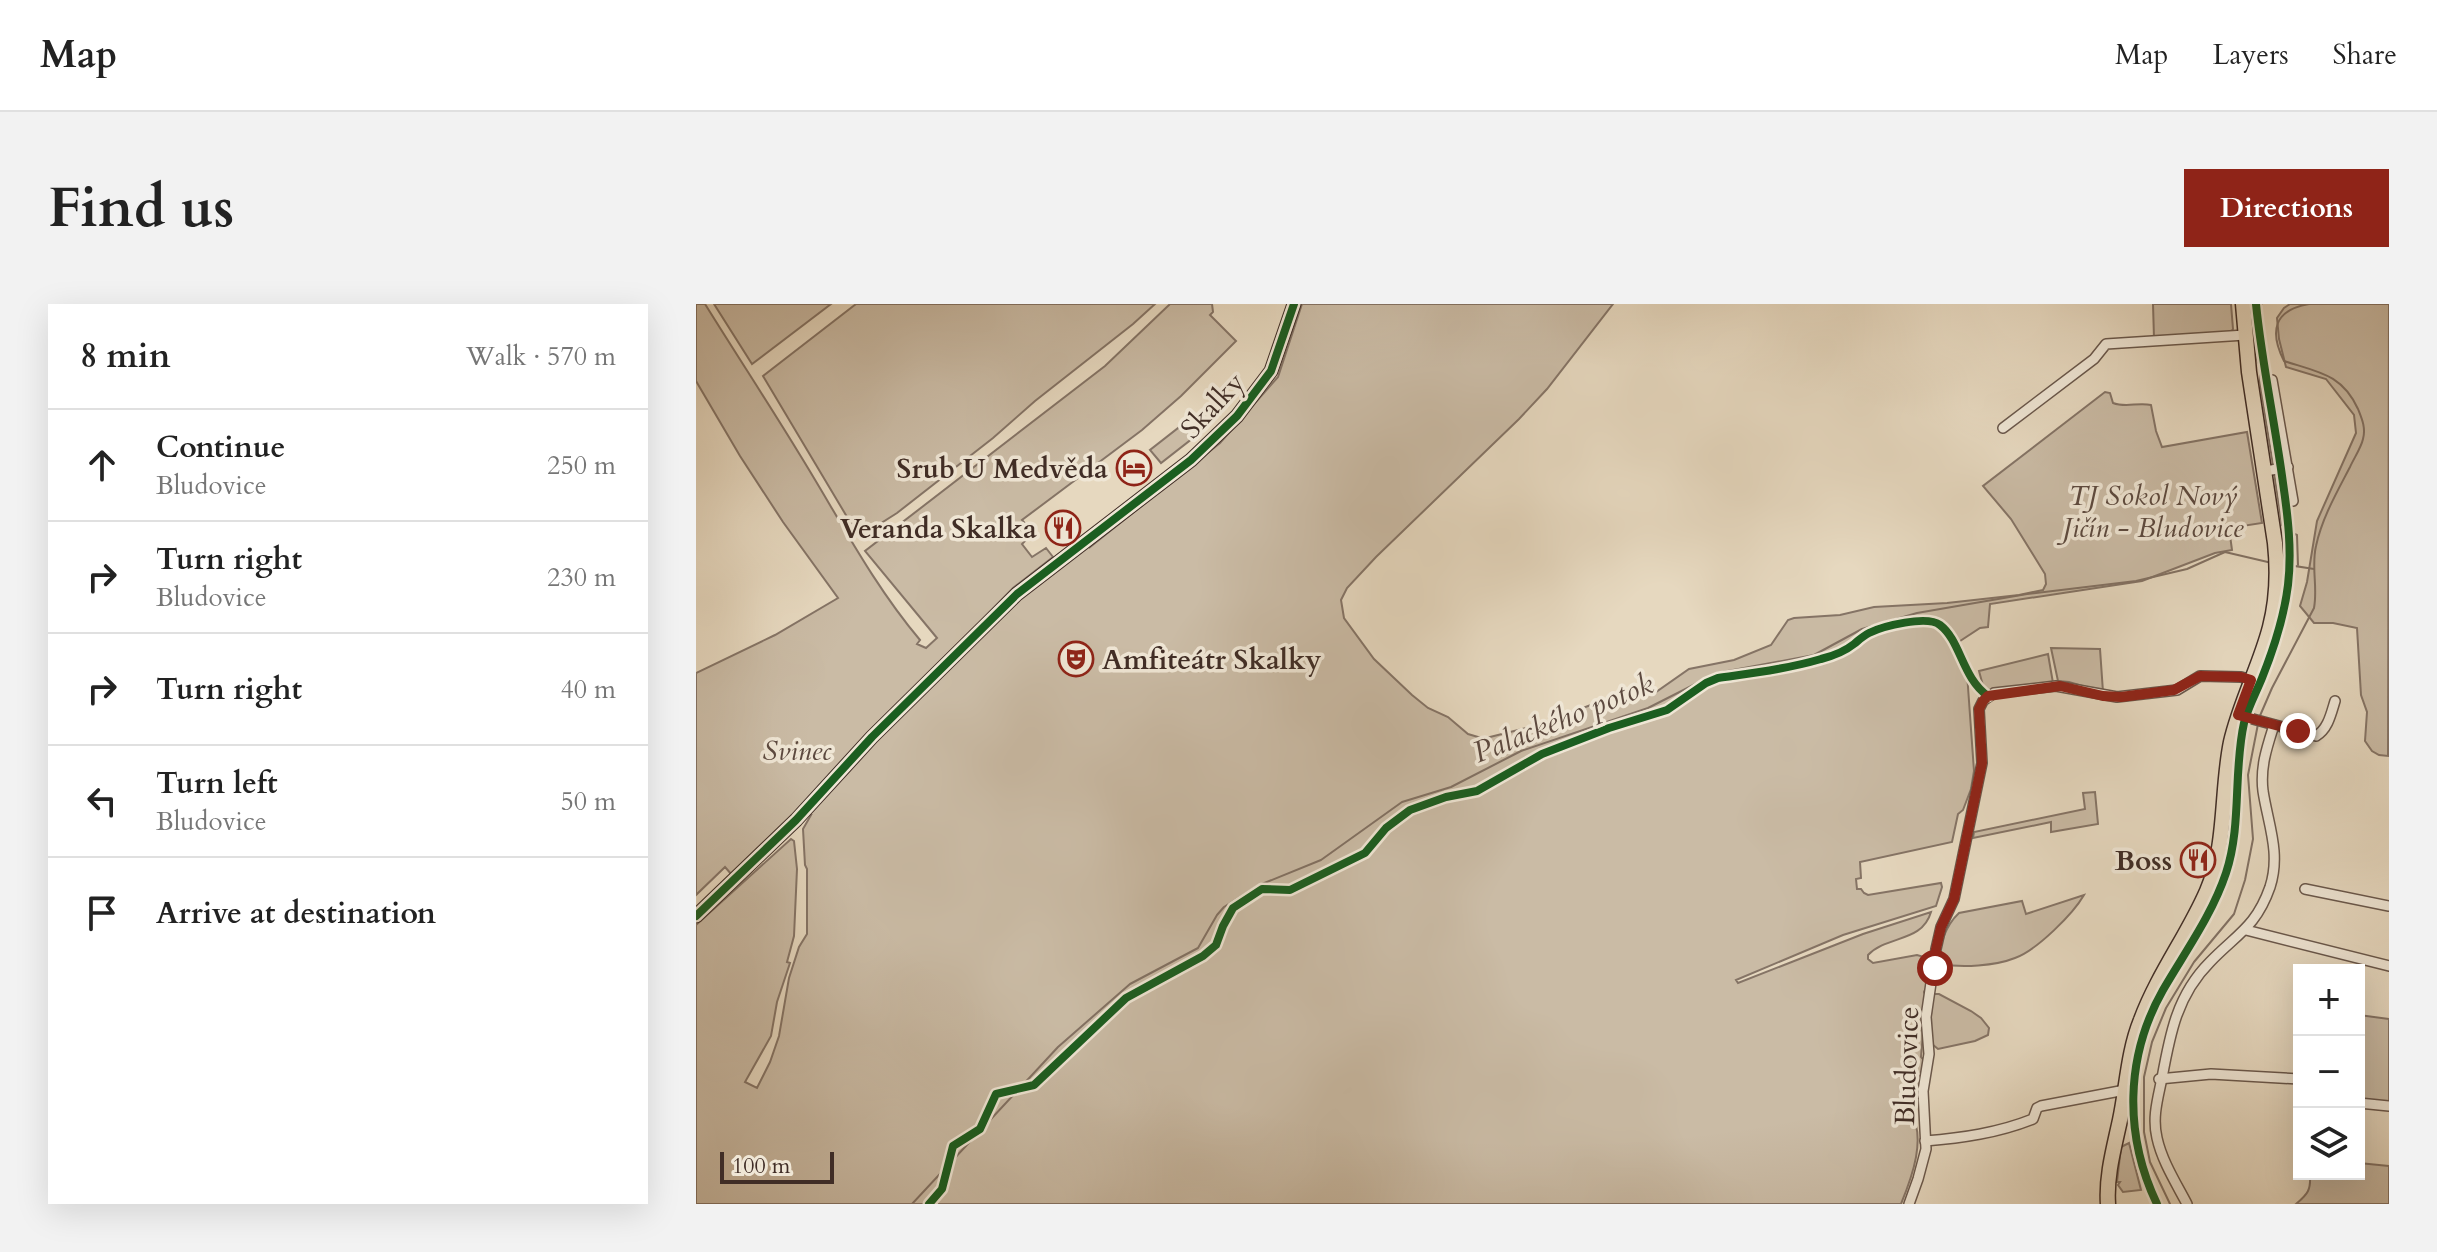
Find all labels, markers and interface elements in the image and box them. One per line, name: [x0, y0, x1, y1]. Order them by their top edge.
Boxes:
text: Map: [40, 29, 117, 81]
text: Map: [2115, 36, 2168, 74]
text: Layers: [2212, 36, 2289, 74]
text: Share: [2333, 36, 2397, 74]
button: Directions: [2184, 169, 2389, 247]
text: Find us: [48, 171, 234, 246]
text: 8 min: [80, 333, 171, 379]
text: Walk · 570 m: [466, 339, 616, 374]
street label: Skalky: [1172, 364, 1253, 447]
text: Continue: [156, 427, 285, 468]
icon: ahead: [80, 443, 124, 487]
text: 250 m: [547, 448, 616, 483]
hotel icon: Srub U Medvěda: [1115, 449, 1153, 487]
place label: Srub U Medvěda: [897, 450, 1108, 488]
text: Bludovice: [156, 468, 267, 503]
park label: TJ Sokol Nový Jičín - Bludovice: [2056, 477, 2244, 547]
restaurant icon: Veranda Skalka: [1044, 509, 1082, 547]
place label: Veranda Skalka: [840, 510, 1037, 548]
text: Turn right: [156, 539, 302, 580]
icon: right: [80, 555, 124, 599]
text: 230 m: [547, 560, 616, 595]
text: Bludovice: [156, 580, 267, 615]
theatre icon: Amfiteátr Skalky: [1057, 640, 1095, 678]
place label: Amfiteátr Skalky: [1102, 641, 1321, 679]
water label: Palackého potok: [1467, 664, 1660, 773]
icon: right: [80, 667, 124, 711]
text: Turn right: [156, 669, 302, 710]
text: 40 m: [560, 672, 616, 707]
route end: [2280, 713, 2316, 749]
park label: Svinec: [762, 732, 832, 770]
text: Turn left: [156, 763, 278, 804]
icon: left: [80, 779, 124, 823]
text: 50 m: [560, 784, 616, 819]
text: Bludovice: [156, 804, 267, 839]
restaurant icon: Boss: [2179, 841, 2217, 879]
place label: Boss: [2115, 842, 2172, 880]
icon: arrive: [80, 891, 124, 935]
text: Arrive at destination: [156, 893, 436, 934]
route start: [1917, 950, 1953, 986]
map controls: [2293, 964, 2365, 1180]
button: +: [2293, 964, 2365, 1036]
street label: Bludovice: [1886, 1006, 1928, 1126]
button: −: [2293, 1036, 2365, 1108]
button: layers: [2293, 1108, 2365, 1180]
scale bar: [720, 1148, 834, 1184]
text: 100 m: [732, 1151, 790, 1181]

